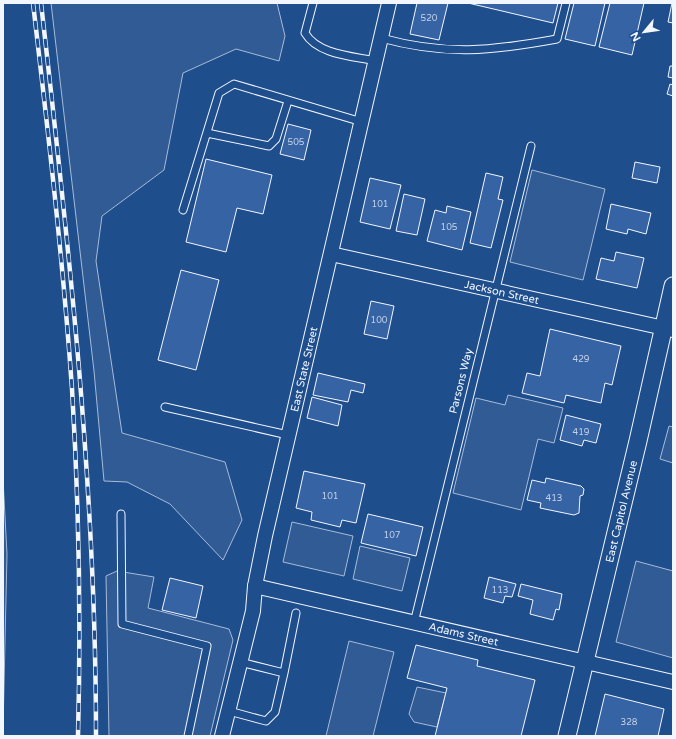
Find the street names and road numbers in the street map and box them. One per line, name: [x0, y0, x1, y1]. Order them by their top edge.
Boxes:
street label: Jackson Street: [463, 277, 540, 307]
street label: East State Street: [288, 325, 320, 413]
street label: Parsons Way: [447, 347, 475, 415]
street label: East Capitol Avenue: [602, 459, 640, 564]
street label: Adams Street: [428, 620, 500, 648]

